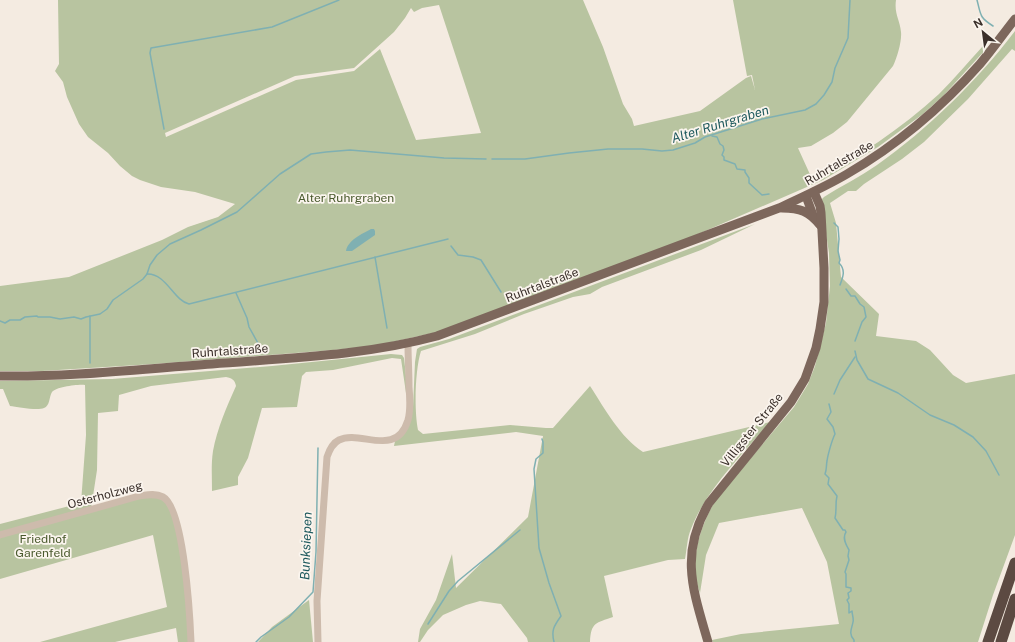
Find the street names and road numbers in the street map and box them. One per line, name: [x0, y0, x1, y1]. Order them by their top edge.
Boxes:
street label: Ruhrtalstraße: [802, 138, 876, 188]
street label: Ruhrtalstraße: [504, 265, 581, 305]
street label: Ruhrtalstraße: [191, 341, 269, 361]
street label: Villigster Straße: [718, 390, 786, 470]
street label: Osterholzweg: [66, 478, 144, 512]

